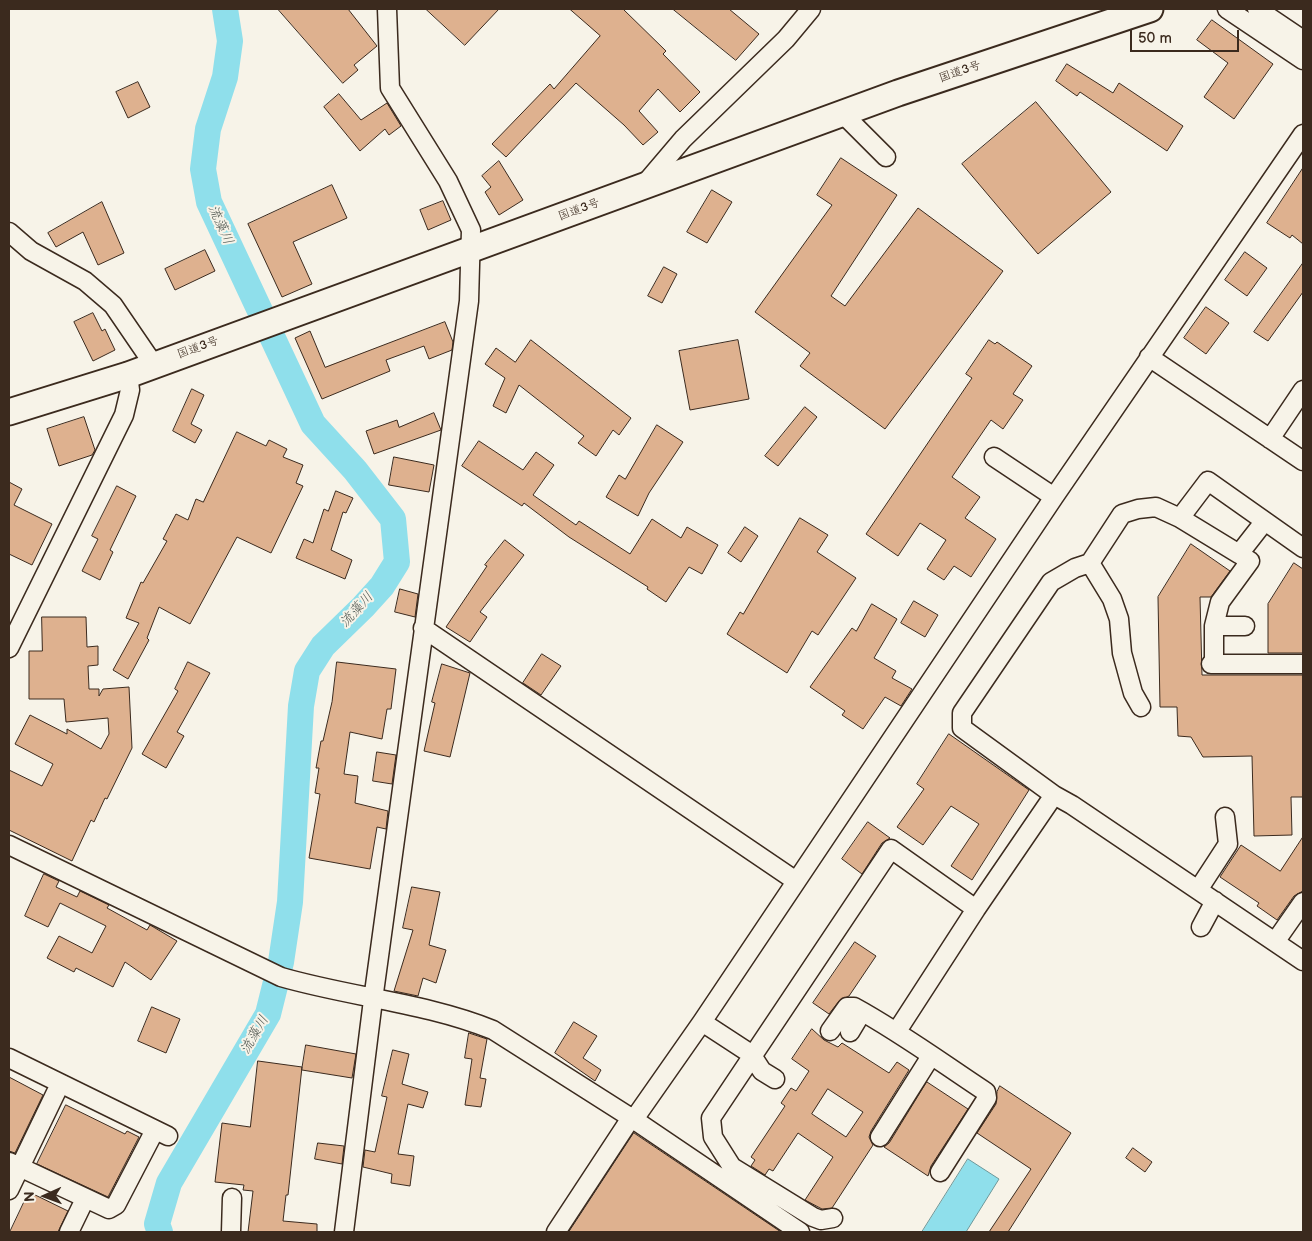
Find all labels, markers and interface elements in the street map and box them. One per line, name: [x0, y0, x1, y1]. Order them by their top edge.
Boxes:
scale bar: [1132, 20, 1241, 52]
text: 50 m: [1138, 29, 1172, 48]
street label: 国道3号: [937, 58, 983, 86]
street label: 国道3号: [556, 196, 602, 224]
water label: 流藻川: [204, 202, 236, 248]
street label: 国道3号: [175, 334, 221, 362]
water label: 流藻川: [337, 589, 377, 631]
water label: 流藻川: [237, 1013, 273, 1057]
north arrow: [20, 1171, 70, 1221]
text: N: [21, 1191, 38, 1202]

